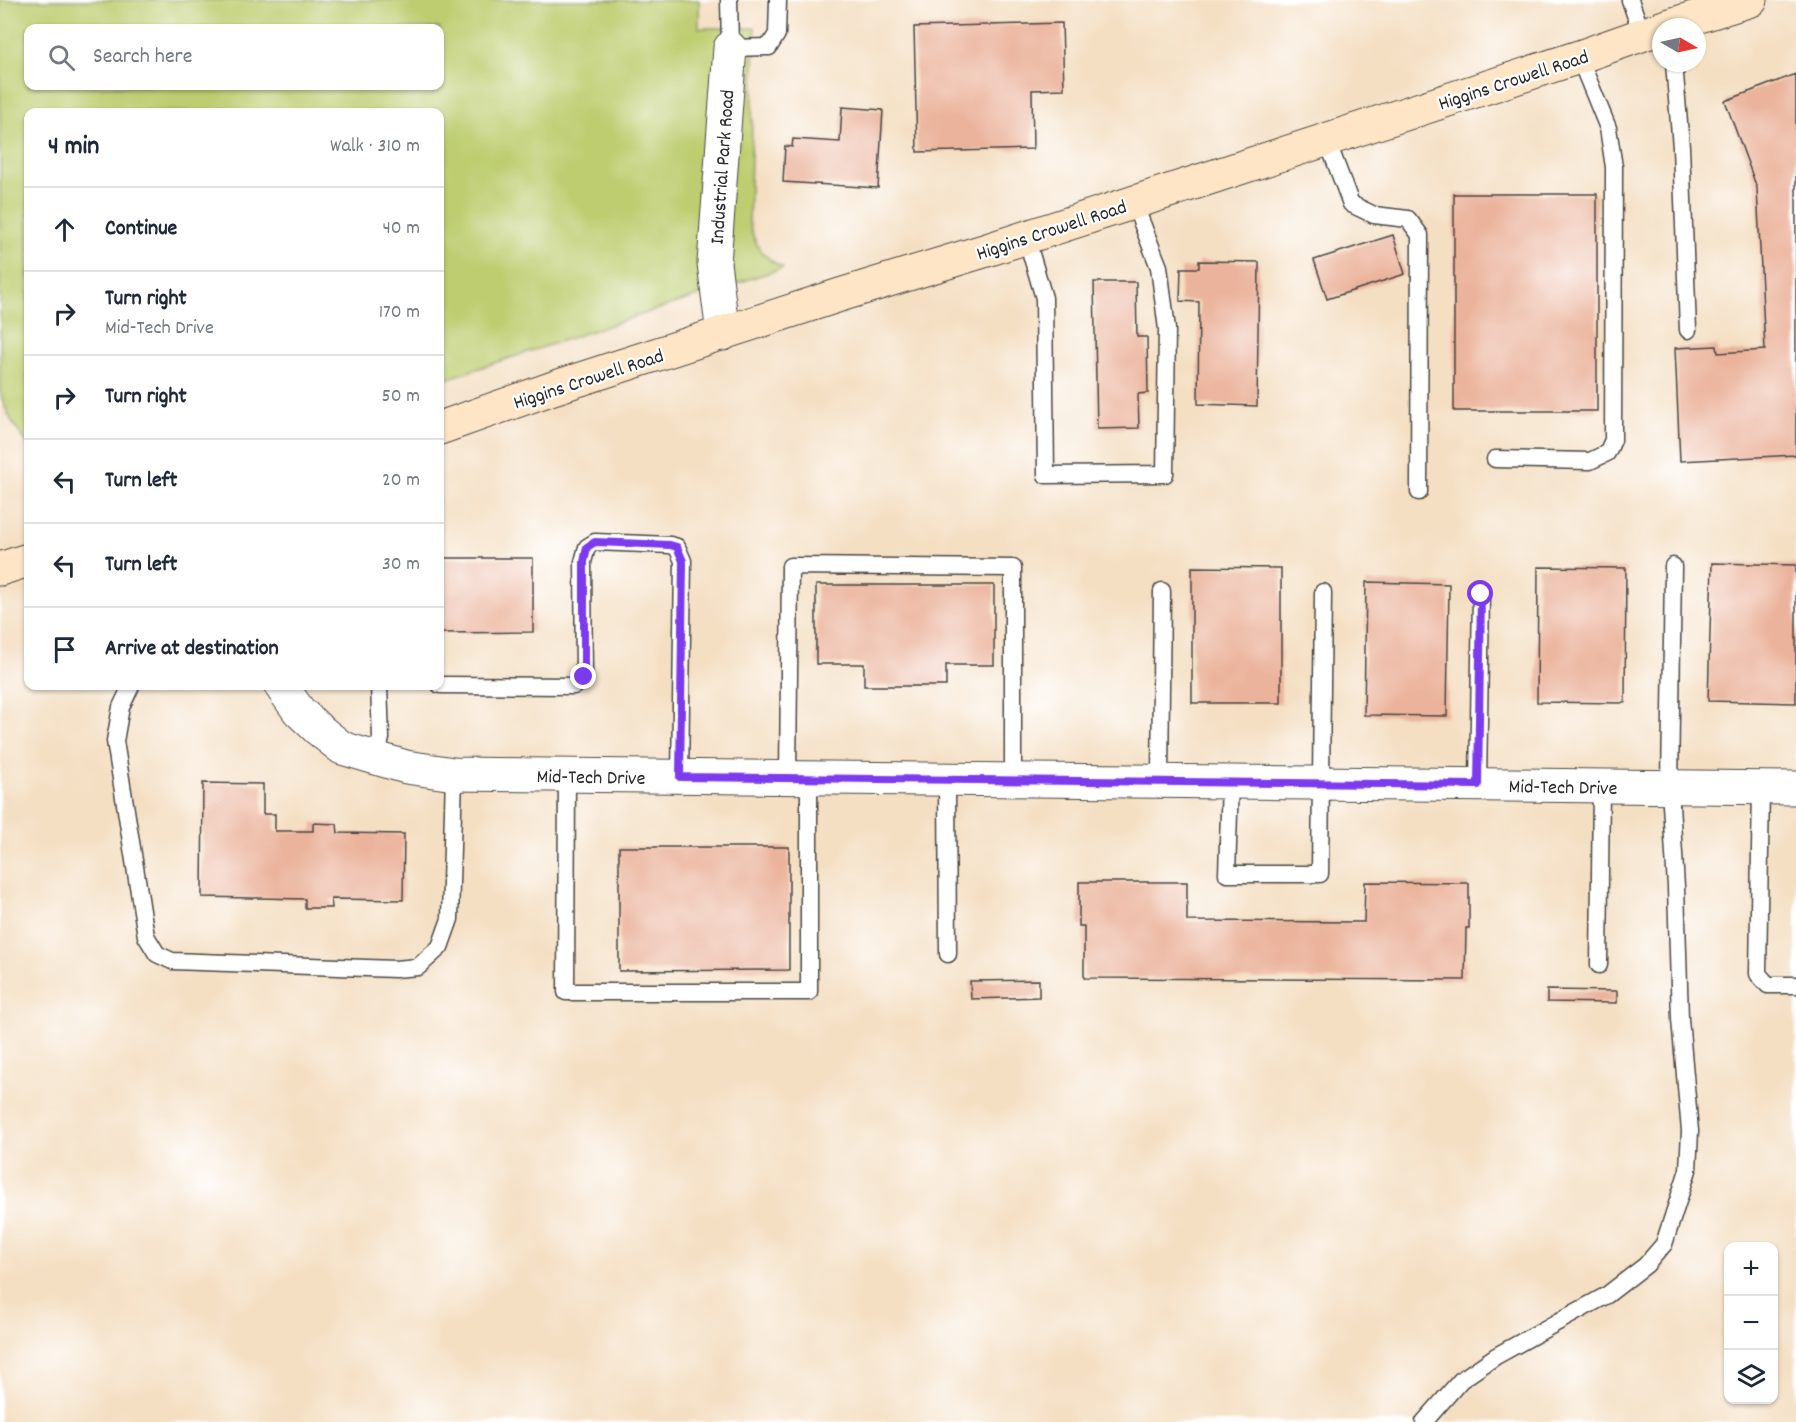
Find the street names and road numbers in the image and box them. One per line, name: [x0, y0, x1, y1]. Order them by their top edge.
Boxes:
street label: Higgins Crowell Road: [1435, 44, 1593, 119]
street label: Industrial Park Road: [705, 89, 743, 246]
street label: Higgins Crowell Road: [973, 194, 1131, 269]
street label: Higgins Crowell Road: [510, 343, 668, 418]
street label: Mid-Tech Drive: [536, 764, 646, 794]
street label: Mid-Tech Drive: [1508, 774, 1618, 804]

